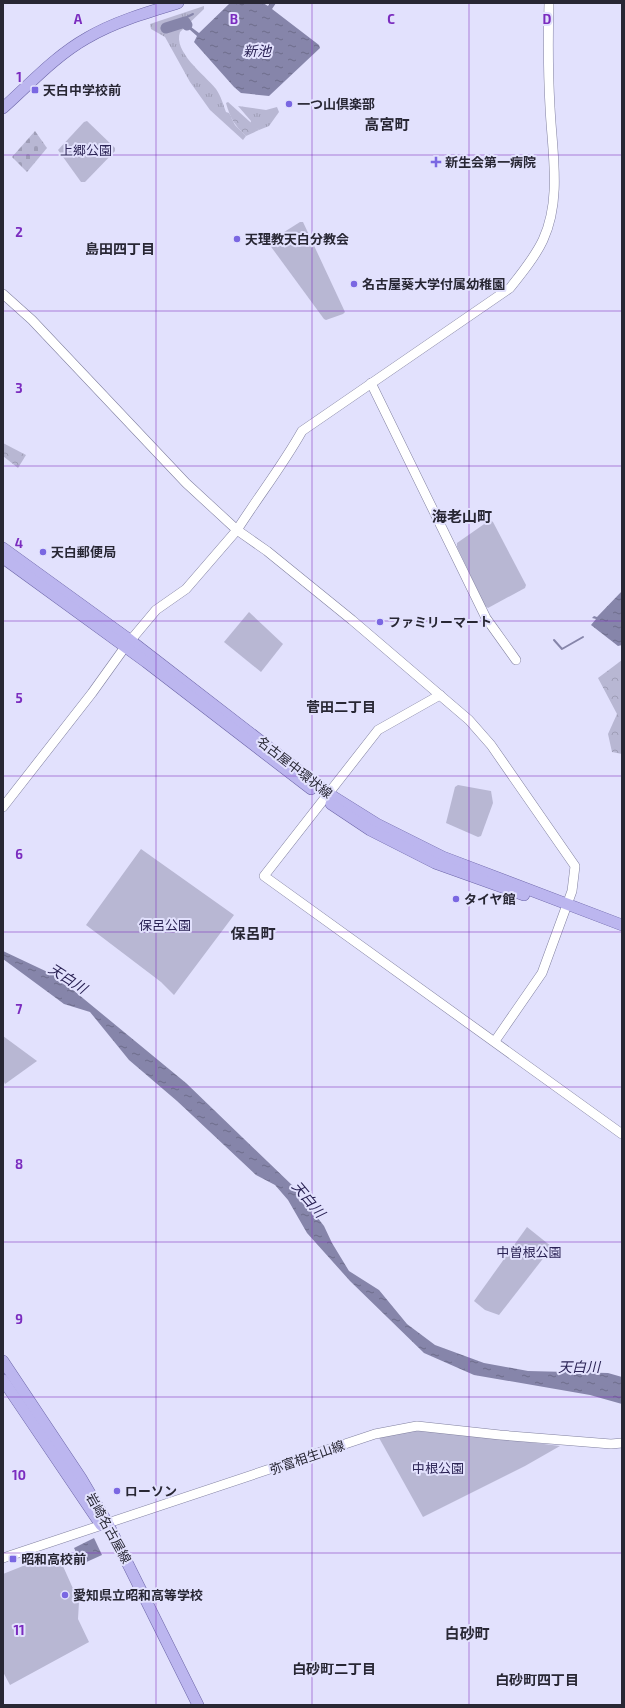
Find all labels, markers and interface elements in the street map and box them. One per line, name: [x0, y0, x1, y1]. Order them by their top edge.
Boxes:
text: A: [74, 11, 83, 27]
text: B: [230, 11, 238, 27]
text: C: [387, 11, 395, 27]
text: D: [543, 11, 552, 27]
water label: 新池: [243, 42, 273, 59]
text: 1: [16, 69, 22, 85]
place label: 天白中学校前: [43, 82, 121, 98]
marker: 天白中学校前: [30, 85, 40, 95]
place label: 一つ山倶楽部: [297, 96, 375, 112]
marker: 一つ山倶楽部: [284, 99, 294, 109]
district label: 高宮町: [364, 115, 410, 133]
park label: 上郷公園: [60, 142, 112, 158]
place label: 新生会第一病院: [445, 154, 536, 170]
marker: 新生会第一病院: [430, 156, 442, 168]
text: 2: [15, 224, 23, 240]
place label: 天理教天白分教会: [245, 231, 349, 247]
marker: 天理教天白分教会: [232, 234, 242, 244]
district label: 島田四丁目: [85, 240, 155, 257]
place label: 名古屋葵大学付属幼稚園: [362, 276, 505, 292]
marker: 名古屋葵大学付属幼稚園: [349, 279, 359, 289]
text: 3: [15, 380, 23, 396]
district label: 海老山町: [432, 507, 492, 525]
text: 4: [15, 535, 23, 551]
place label: 天白郵便局: [51, 544, 116, 560]
marker: 天白郵便局: [38, 547, 48, 557]
place label: ファミリーマート: [388, 614, 492, 630]
marker: ファミリーマート: [375, 617, 385, 627]
text: 5: [15, 690, 23, 706]
district label: 菅田二丁目: [306, 698, 376, 715]
street label: 名古屋中環状線: [254, 733, 336, 801]
text: 6: [15, 846, 23, 862]
place label: タイヤ館: [464, 891, 516, 907]
marker: タイヤ館: [451, 894, 461, 904]
park label: 保呂公園: [139, 917, 191, 933]
district label: 保呂町: [230, 924, 276, 942]
water label: 天白川: [46, 959, 92, 998]
text: 7: [16, 1001, 23, 1017]
text: 8: [15, 1156, 23, 1172]
water label: 天白川: [289, 1177, 330, 1222]
park label: 中曽根公園: [496, 1244, 562, 1260]
text: 9: [15, 1311, 23, 1327]
water label: 天白川: [558, 1358, 602, 1375]
street label: 弥富相生山線: [268, 1437, 346, 1477]
park label: 中根公園: [412, 1460, 464, 1476]
text: 10: [12, 1467, 26, 1483]
place label: ローソン: [125, 1483, 177, 1499]
marker: ローソン: [112, 1486, 122, 1496]
street label: 岩崎名古屋線: [83, 1490, 135, 1566]
place label: 昭和高校前: [21, 1551, 86, 1567]
marker: 昭和高校前: [8, 1554, 18, 1564]
place label: 愛知県立昭和高等学校: [73, 1587, 203, 1603]
marker: 愛知県立昭和高等学校: [60, 1590, 70, 1600]
text: 11: [13, 1622, 25, 1638]
district label: 白砂町: [444, 1624, 490, 1642]
district label: 白砂町二丁目: [292, 1660, 376, 1677]
district label: 白砂町四丁目: [495, 1671, 579, 1688]

